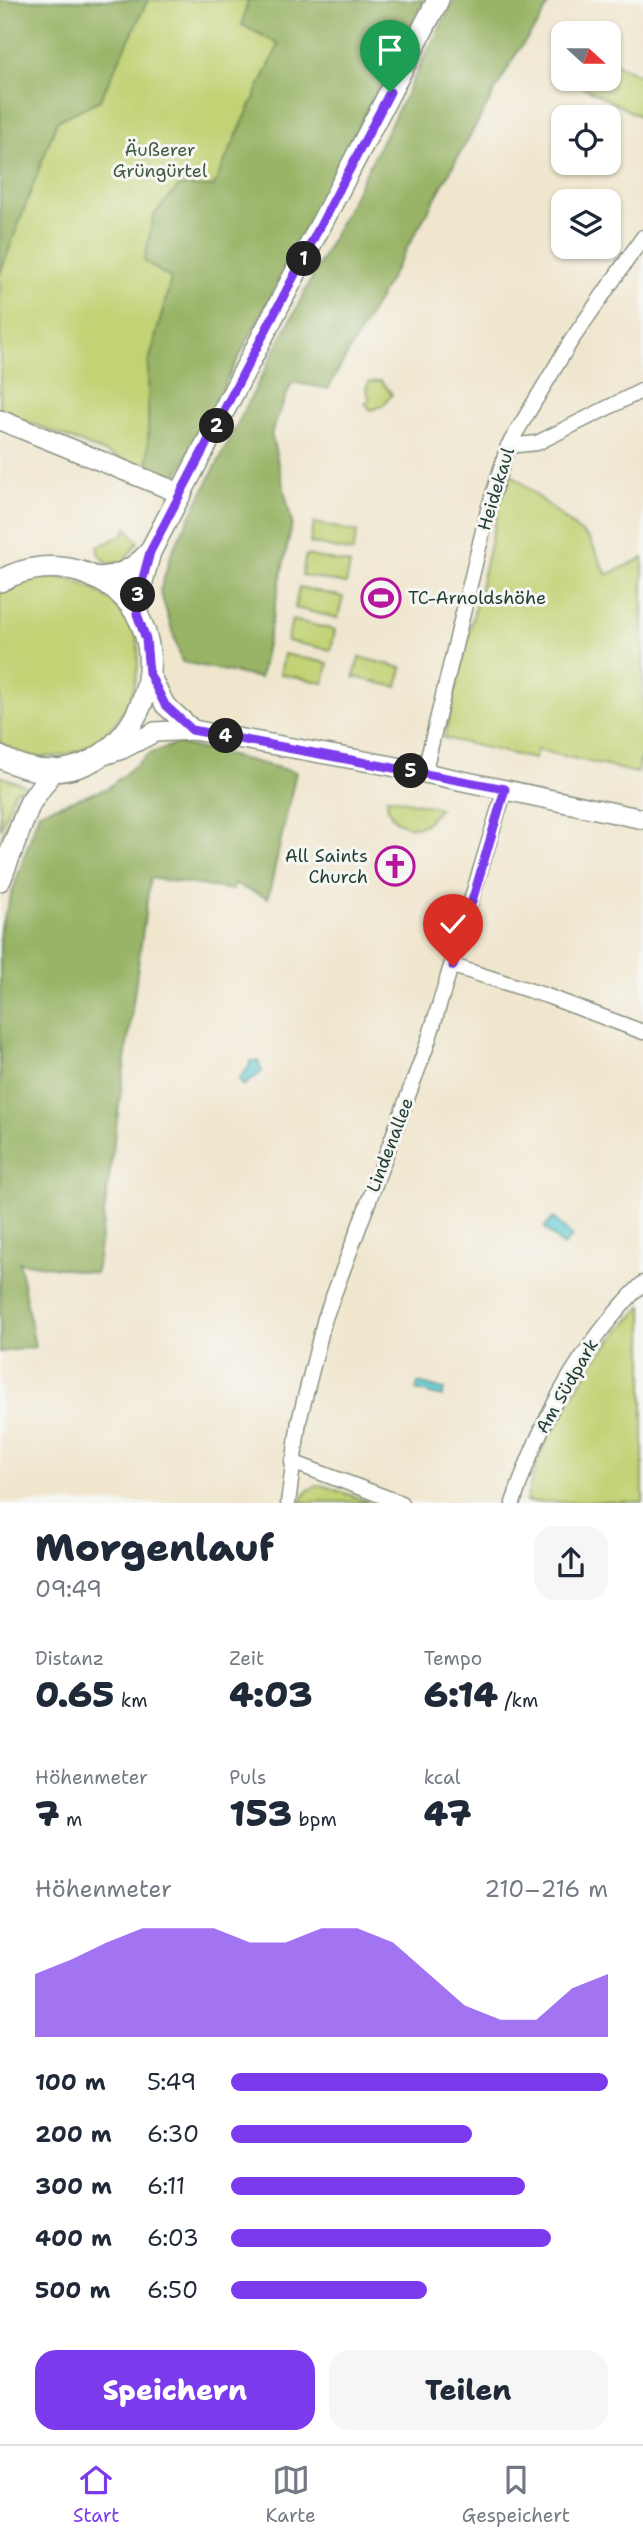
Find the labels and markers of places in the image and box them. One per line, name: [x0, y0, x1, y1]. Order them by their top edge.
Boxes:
pin: [360, 20, 420, 92]
pin: 1: [286, 242, 322, 276]
pin: 2: [200, 408, 234, 444]
sports icon: TC-Arnoldshöhe: [360, 577, 402, 619]
pin: 3: [120, 578, 156, 612]
place label: TC-Arnoldshöhe: [408, 586, 546, 610]
pin: 4: [208, 718, 244, 754]
pin: 5: [394, 754, 428, 788]
place label: All Saints Church: [285, 844, 368, 889]
church icon: All Saints Church: [374, 845, 416, 887]
pin: [423, 894, 483, 966]

